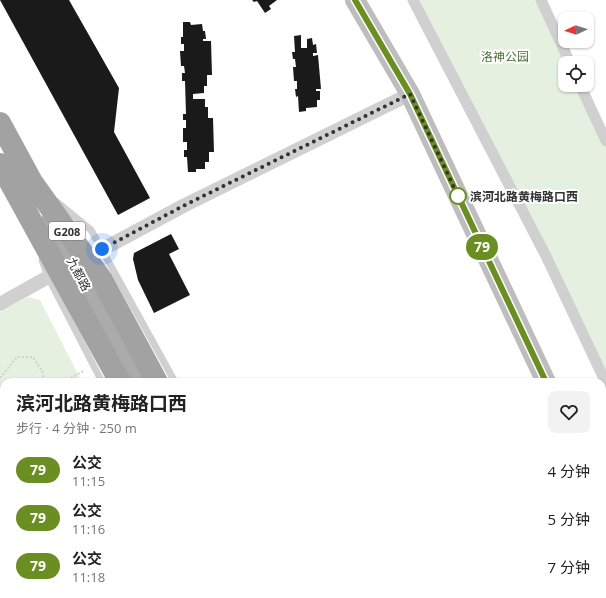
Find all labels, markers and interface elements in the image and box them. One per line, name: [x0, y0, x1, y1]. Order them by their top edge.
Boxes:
north arrow: [558, 12, 594, 48]
map controls: [558, 12, 594, 92]
park label: 洛神公园: [481, 48, 529, 65]
button: locate: [558, 56, 594, 92]
marker: 滨河北路黄梅路口西: [449, 187, 467, 205]
place label: 滨河北路黄梅路口西: [470, 188, 578, 205]
road number: G208: [49, 222, 85, 240]
line badge: 79: [464, 234, 500, 260]
text: 79: [474, 237, 490, 256]
your location: [92, 239, 112, 259]
street label: 九都路: [63, 254, 95, 294]
text: 滨河北路黄梅路口西: [16, 390, 187, 416]
button: heart: [548, 391, 590, 433]
text: 步行 · 4 分钟 · 250 m: [16, 419, 137, 437]
text: 公交: [72, 452, 102, 472]
text: 79: [30, 460, 46, 479]
text: 4 分钟: [548, 461, 590, 481]
text: 11:15: [72, 472, 105, 490]
text: 公交: [72, 500, 102, 520]
text: 79: [30, 508, 46, 527]
text: 5 分钟: [548, 509, 590, 529]
text: 11:16: [72, 520, 105, 538]
text: 公交: [72, 548, 102, 568]
text: 79: [30, 556, 46, 575]
text: 7 分钟: [548, 557, 590, 577]
text: 11:18: [72, 568, 105, 586]

